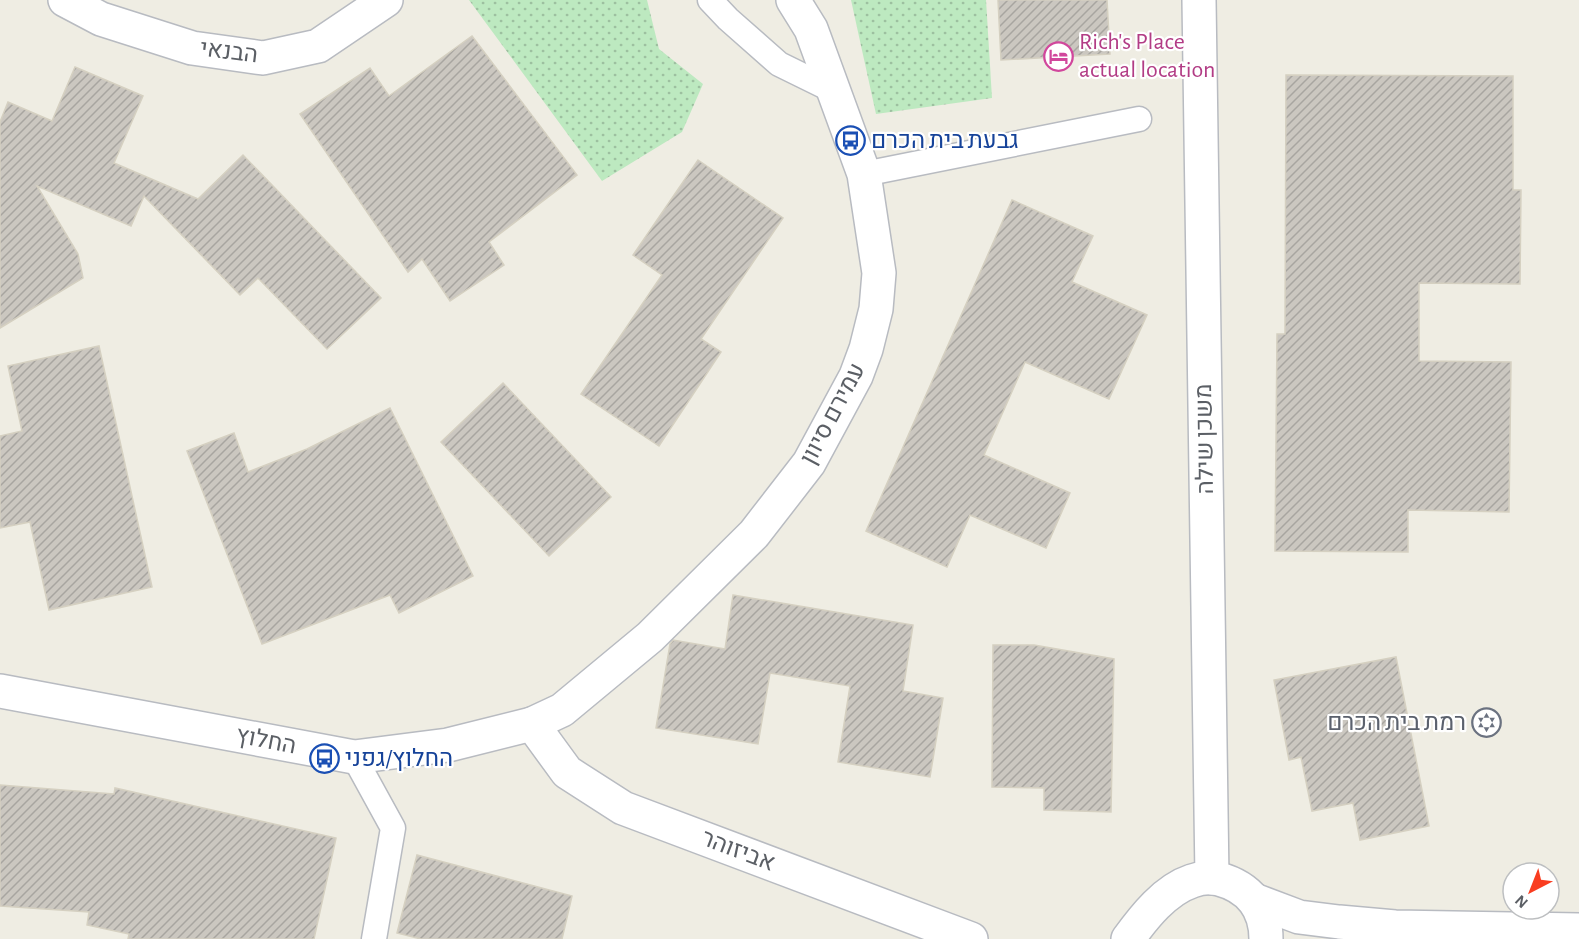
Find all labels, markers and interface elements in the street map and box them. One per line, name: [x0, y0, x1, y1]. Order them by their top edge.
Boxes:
place label: Rich's Place actual location: [1079, 30, 1215, 82]
street label: הבנאי: [199, 37, 259, 67]
hotel icon: Rich's Place actual location: [1042, 40, 1074, 72]
bus stop icon: גבעת בית הכרם: [834, 125, 866, 157]
place label: גבעת בית הכרם: [871, 129, 1019, 153]
street label: עמירם סיוון: [796, 359, 870, 469]
street label: משכן שילה: [1192, 383, 1218, 495]
synagogue icon: רמת בית הכרם: [1471, 707, 1503, 739]
place label: רמת בית הכרם: [1327, 711, 1466, 735]
street label: החלוץ: [234, 723, 298, 759]
bus stop icon: החלוץ/גפני: [308, 743, 340, 775]
place label: החלוץ/גפני: [345, 747, 453, 771]
street label: אביזוהר: [698, 826, 778, 876]
north arrow: [1501, 861, 1561, 921]
text: N: [1512, 892, 1531, 911]

